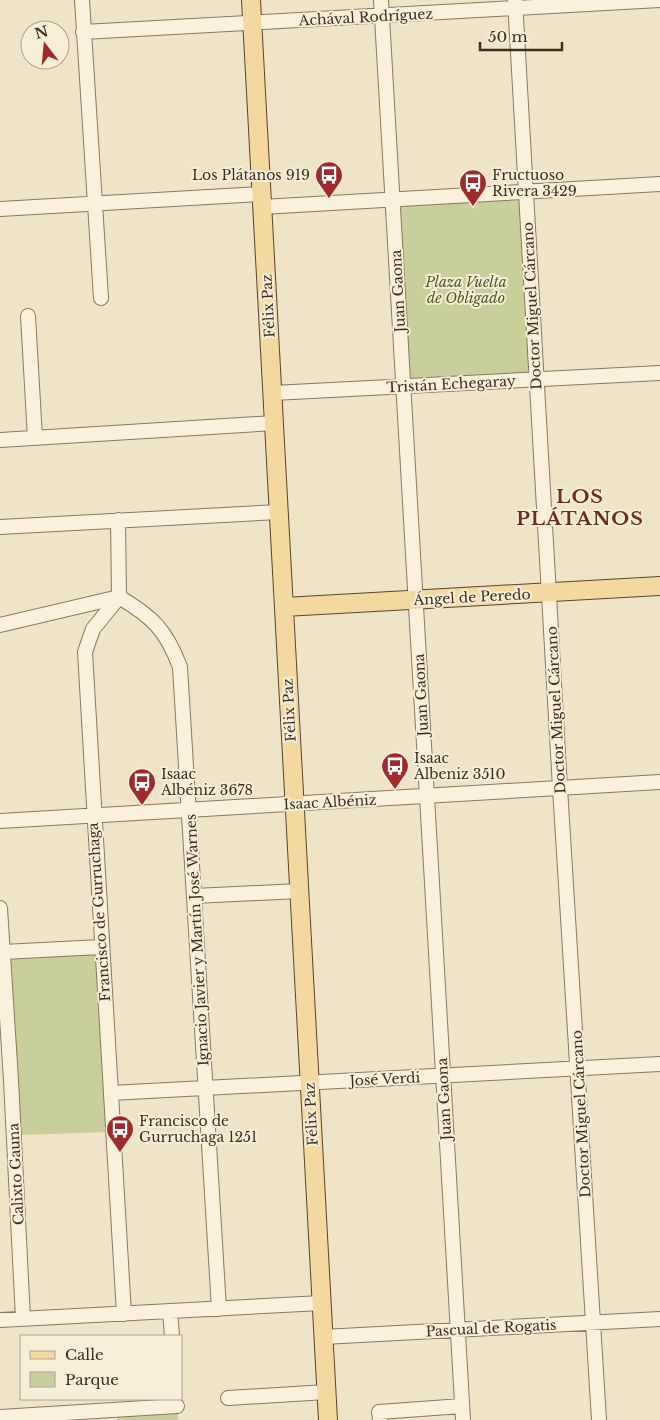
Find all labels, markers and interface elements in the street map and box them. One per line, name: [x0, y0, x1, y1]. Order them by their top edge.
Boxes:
street label: Achával Rodríguez: [297, 4, 434, 30]
north arrow: [20, 20, 70, 70]
scale bar: [480, 20, 562, 52]
text: N: [33, 22, 50, 43]
text: 50 m: [488, 27, 528, 46]
bus stop icon: Los Plátanos 919: [314, 160, 344, 199]
place label: Los Plátanos 919: [192, 166, 310, 184]
place label: Fructuoso Rivera 3429: [492, 166, 577, 200]
bus stop icon: Fructuoso Rivera 3429: [458, 168, 488, 207]
street label: Doctor Miguel Cárcano: [519, 222, 545, 390]
street label: Juan Gaona: [387, 249, 409, 335]
park label: Plaza Vuelta de Obligado: [424, 273, 507, 307]
street label: Félix Paz: [257, 274, 279, 338]
street label: Tristán Echegaray: [386, 372, 516, 396]
district label: LOS PLÁTANOS: [516, 485, 644, 530]
street label: Ángel de Peredo: [412, 585, 531, 609]
street label: Doctor Miguel Cárcano: [543, 626, 569, 794]
street label: Juan Gaona: [410, 653, 432, 739]
street label: Félix Paz: [278, 678, 300, 742]
place label: Isaac Albeniz 3510: [413, 749, 506, 783]
bus stop icon: Isaac Albeniz 3510: [380, 751, 410, 790]
place label: Isaac Albéniz 3678: [160, 765, 253, 799]
bus stop icon: Isaac Albéniz 3678: [127, 767, 157, 806]
street label: Isaac Albéniz: [283, 791, 377, 813]
street label: Ignacio Javier y Martín José Warnes: [181, 814, 213, 1066]
street label: Francisco de Gurruchaga: [84, 822, 114, 1002]
street label: Doctor Miguel Cárcano: [568, 1030, 594, 1198]
street label: Juan Gaona: [433, 1057, 455, 1143]
street label: José Verdi: [347, 1068, 421, 1090]
street label: Félix Paz: [300, 1082, 322, 1146]
place label: Francisco de Gurruchaga 1251: [139, 1112, 257, 1146]
bus stop icon: Francisco de Gurruchaga 1251: [105, 1114, 135, 1153]
street label: Calixto Gauna: [4, 1122, 28, 1225]
street label: Pascual de Rogatis: [425, 1316, 557, 1340]
legend: [20, 1335, 182, 1400]
text: Calle: [65, 1345, 104, 1364]
text: Parque: [65, 1370, 119, 1389]

